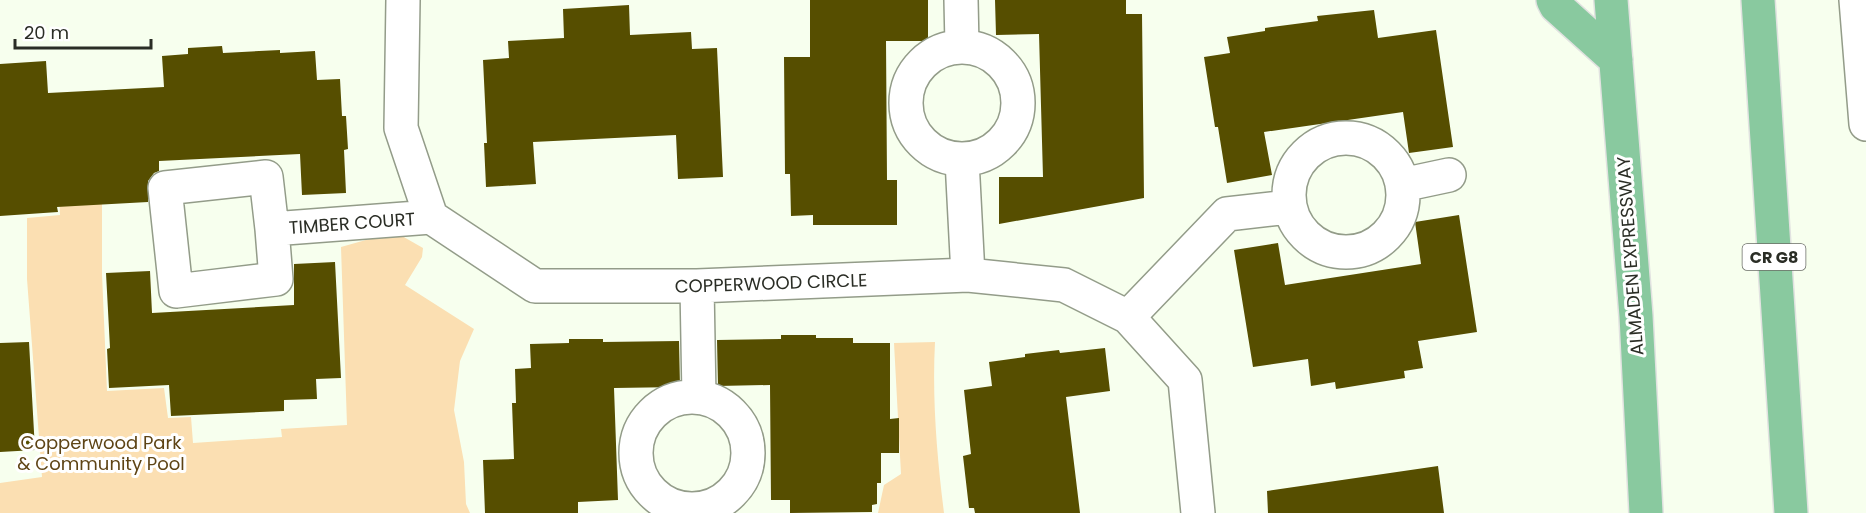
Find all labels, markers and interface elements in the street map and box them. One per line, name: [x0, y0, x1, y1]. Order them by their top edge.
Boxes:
scale bar: [15, 12, 152, 50]
text: 20 m: [24, 20, 69, 45]
street label: ALMADEN EXPRESSWAY: [1611, 155, 1649, 356]
street label: TIMBER COURT: [288, 206, 416, 240]
road number: CR G8: [1742, 244, 1806, 270]
street label: COPPERWOOD CIRCLE: [674, 267, 868, 299]
park label: Copperwood Park & Community Pool: [17, 430, 185, 476]

